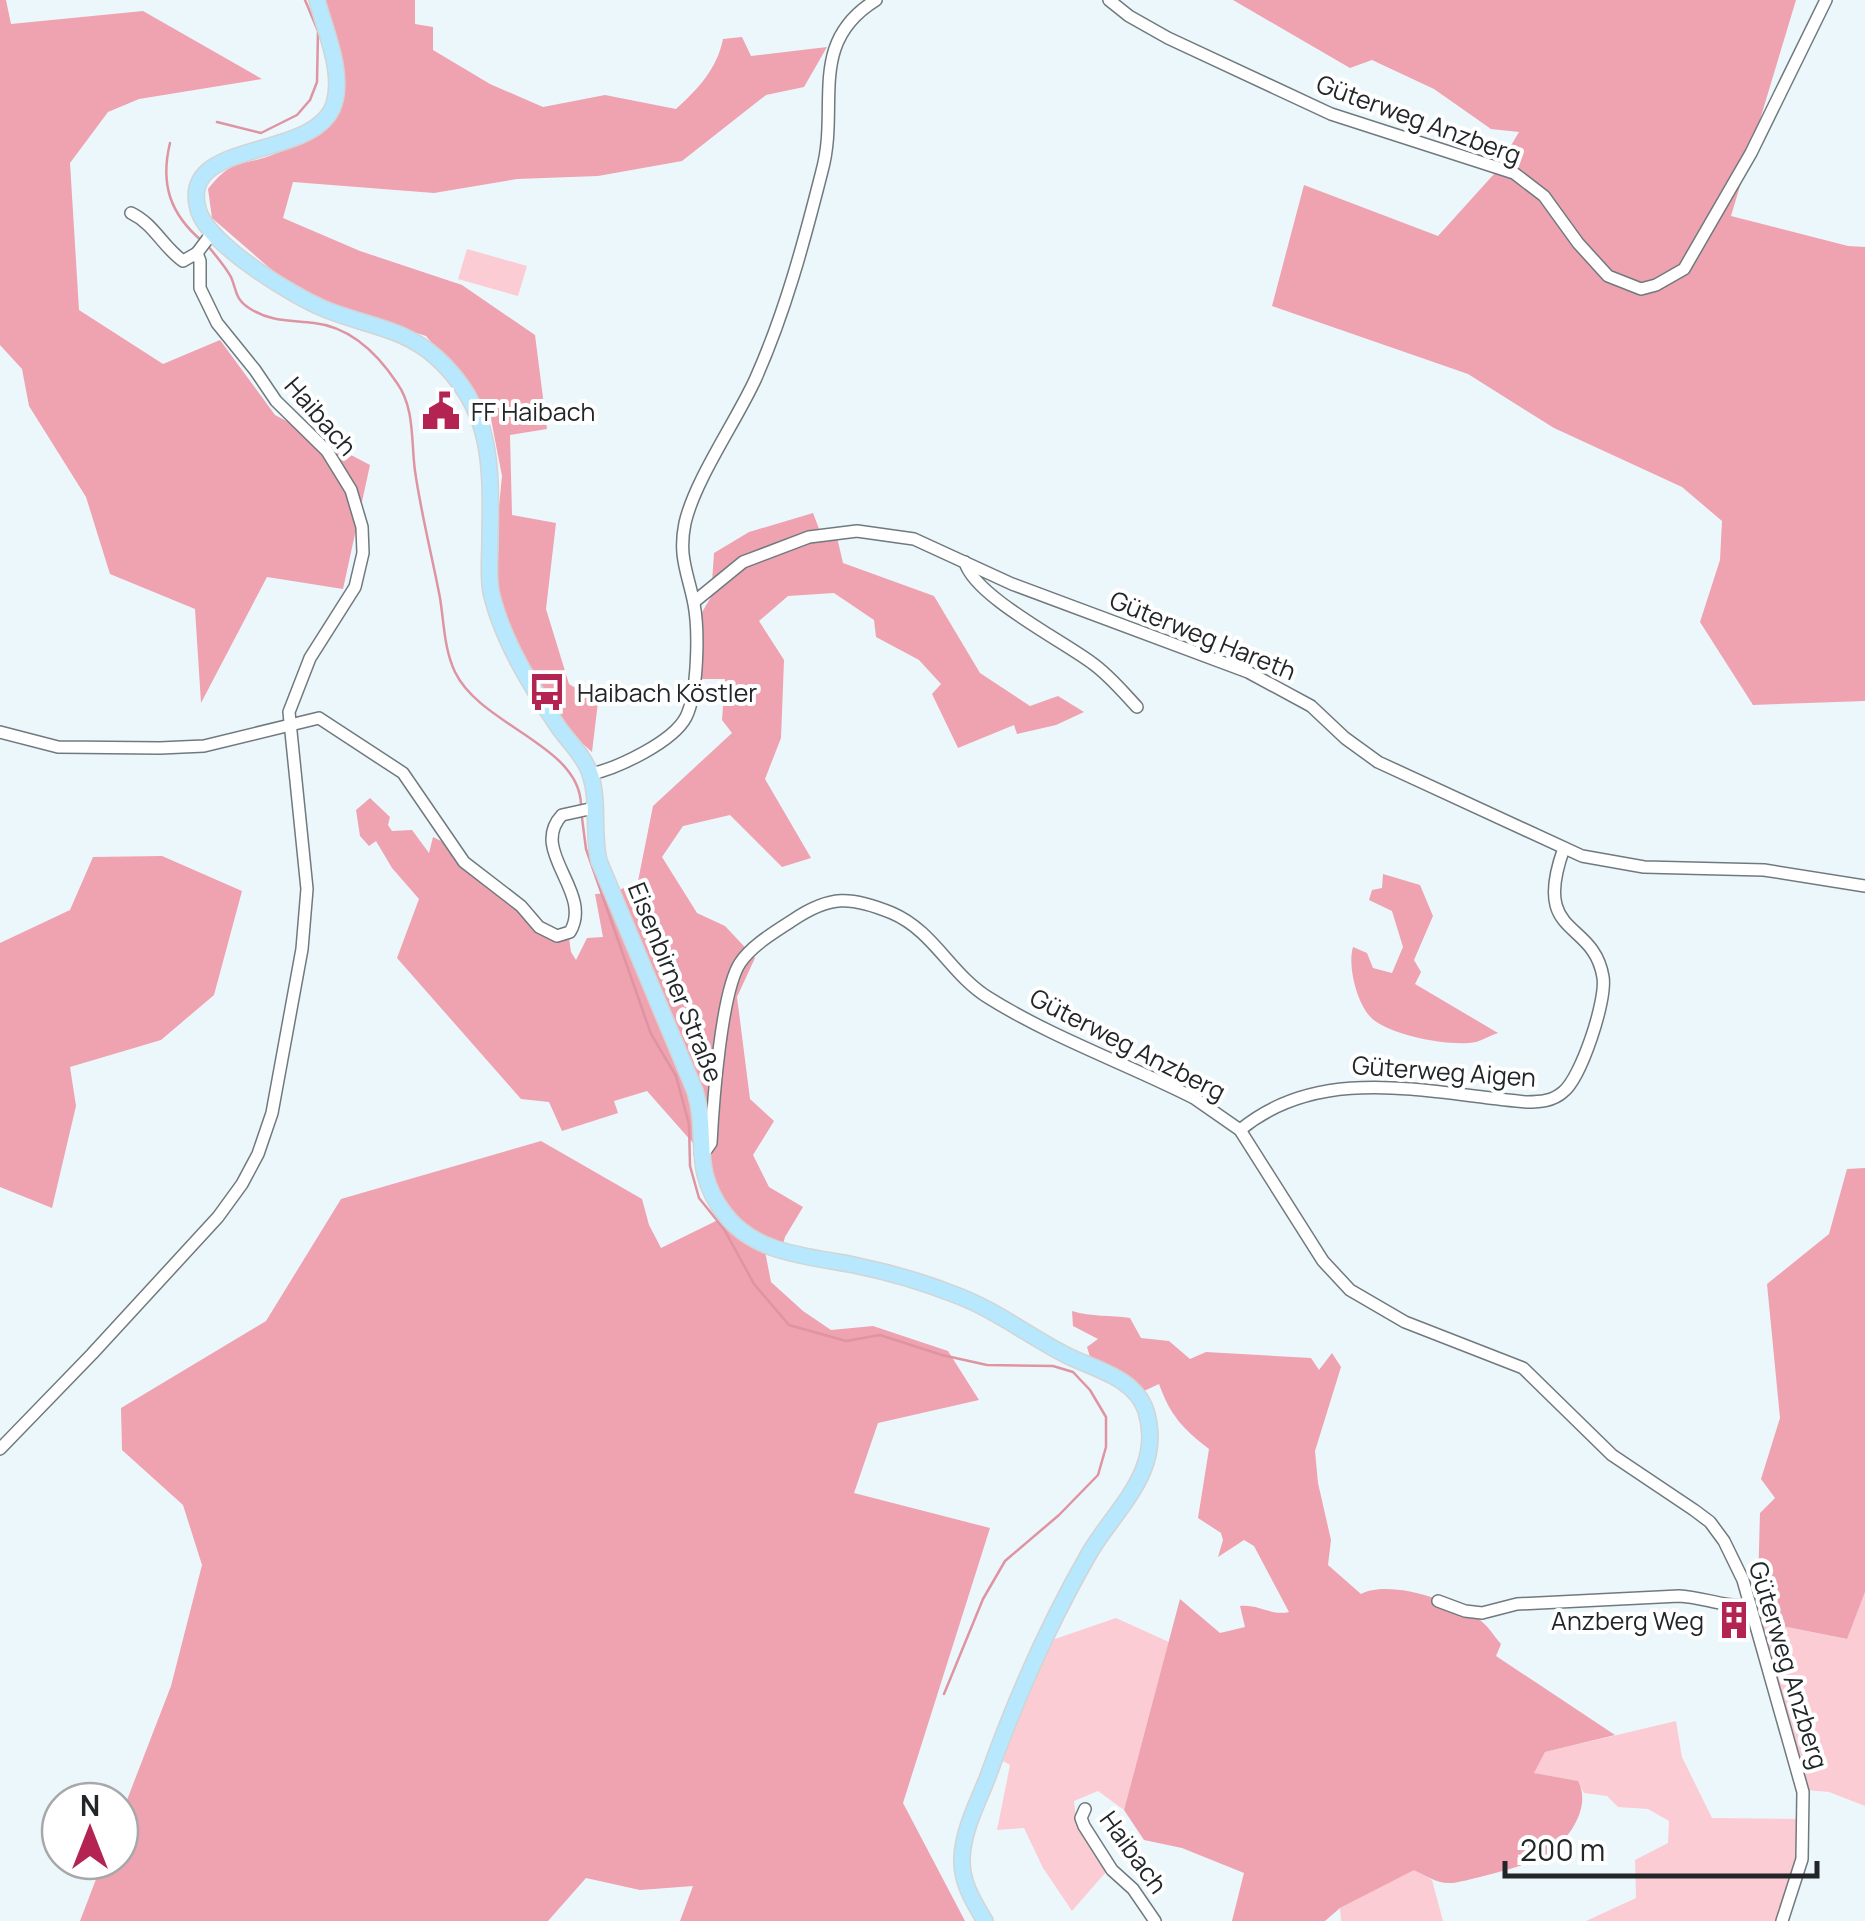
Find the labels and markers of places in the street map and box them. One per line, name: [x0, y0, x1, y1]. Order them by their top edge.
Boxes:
public building icon: FF Haibach: [420, 390, 462, 432]
place label: FF Haibach: [471, 394, 595, 429]
bus stop icon: Haibach Köstler: [526, 671, 568, 713]
place label: Haibach Köstler: [577, 675, 757, 710]
building icon: Anzberg Weg: [1713, 1599, 1755, 1641]
place label: Anzberg Weg: [1551, 1603, 1704, 1638]

